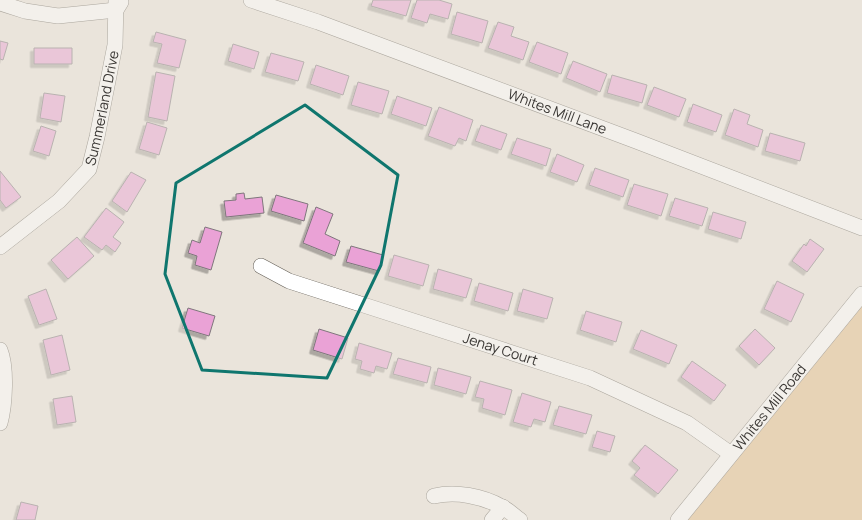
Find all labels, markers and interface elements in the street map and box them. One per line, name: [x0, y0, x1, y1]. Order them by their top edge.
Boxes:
street label: Summerland Drive: [80, 49, 123, 168]
street label: Whites Mill Lane: [505, 84, 610, 138]
street label: Jenay Court: [461, 328, 541, 370]
street label: Whites Mill Road: [728, 360, 810, 454]

